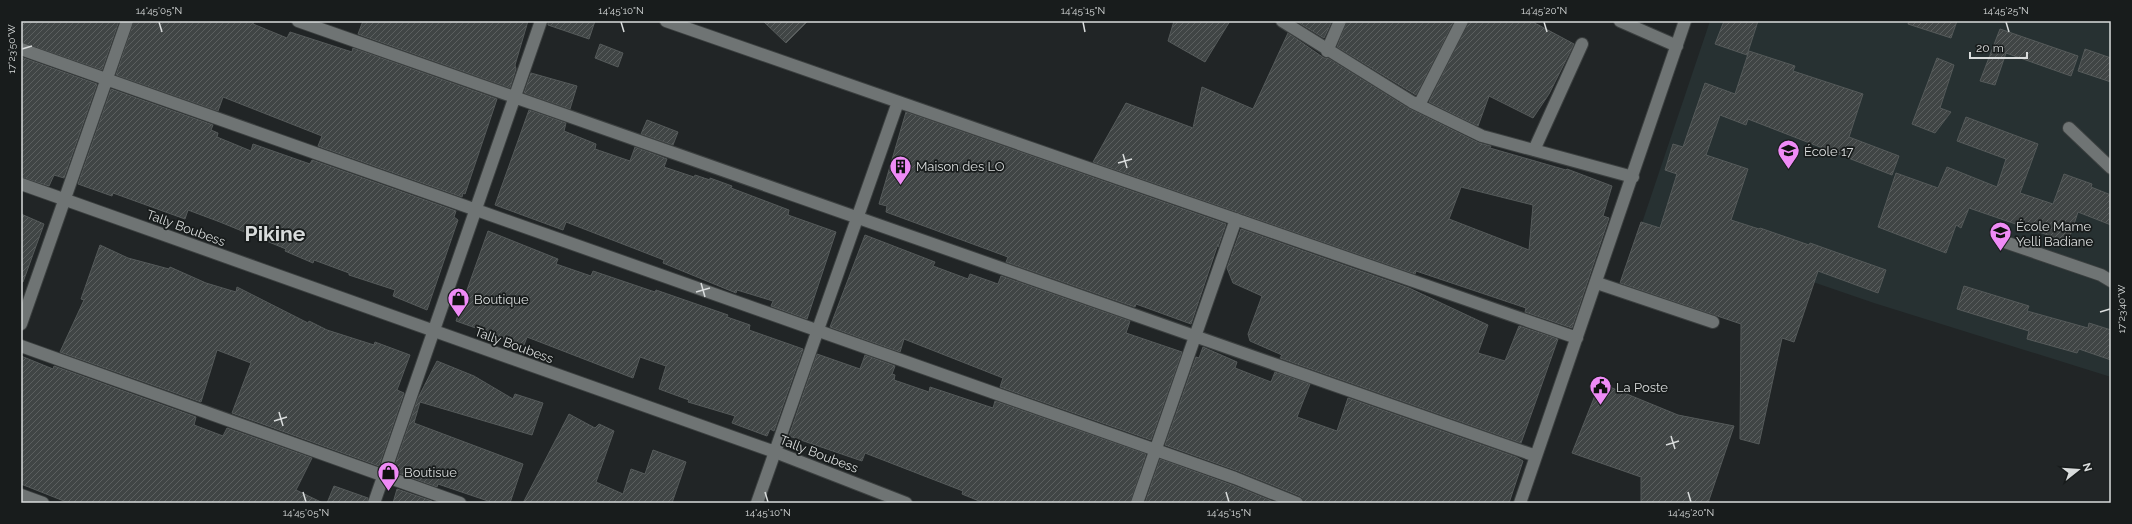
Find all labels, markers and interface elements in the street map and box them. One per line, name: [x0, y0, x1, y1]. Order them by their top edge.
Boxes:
text: 14°45'05"N: [136, 5, 182, 16]
text: 14°45'10"N: [598, 5, 644, 16]
text: 14°45'15"N: [1061, 5, 1105, 16]
text: 14°45'20"N: [1521, 5, 1567, 16]
text: 14°45'25"N: [1983, 5, 2029, 16]
text: 17°23'50"W: [6, 24, 17, 74]
scale bar: [1970, 34, 2027, 60]
text: 20 m: [1976, 41, 2004, 55]
school or university icon: École 17: [1776, 138, 1802, 171]
place label: École 17: [1804, 144, 1854, 159]
building icon: Maison des LO: [888, 153, 914, 186]
place label: Maison des LO: [916, 159, 1005, 174]
street label: Tally Boubess: [145, 207, 227, 249]
place label: École Mame Yelli Badiane: [2016, 219, 2093, 249]
school or university icon: École Mame Yelli Badiane: [1988, 220, 2014, 253]
district label: Pikine: [245, 221, 306, 246]
text: 17°23'40"W: [2116, 284, 2127, 333]
shop icon: Boutique: [445, 286, 471, 319]
place label: Boutique: [474, 292, 529, 307]
street label: Tally Boubess: [473, 324, 555, 366]
public building icon: La Poste: [1588, 374, 1614, 407]
place label: La Poste: [1616, 380, 1668, 395]
street label: Tally Boubess: [778, 432, 860, 476]
north arrow: [2058, 450, 2098, 490]
shop icon: Boutisue: [375, 459, 401, 492]
text: N: [2080, 461, 2095, 473]
place label: Boutisue: [404, 465, 457, 480]
text: 14°45'05"N: [283, 507, 329, 518]
text: 14°45'10"N: [745, 507, 791, 518]
text: 14°45'15"N: [1207, 507, 1251, 518]
text: 14°45'20"N: [1668, 507, 1714, 518]

